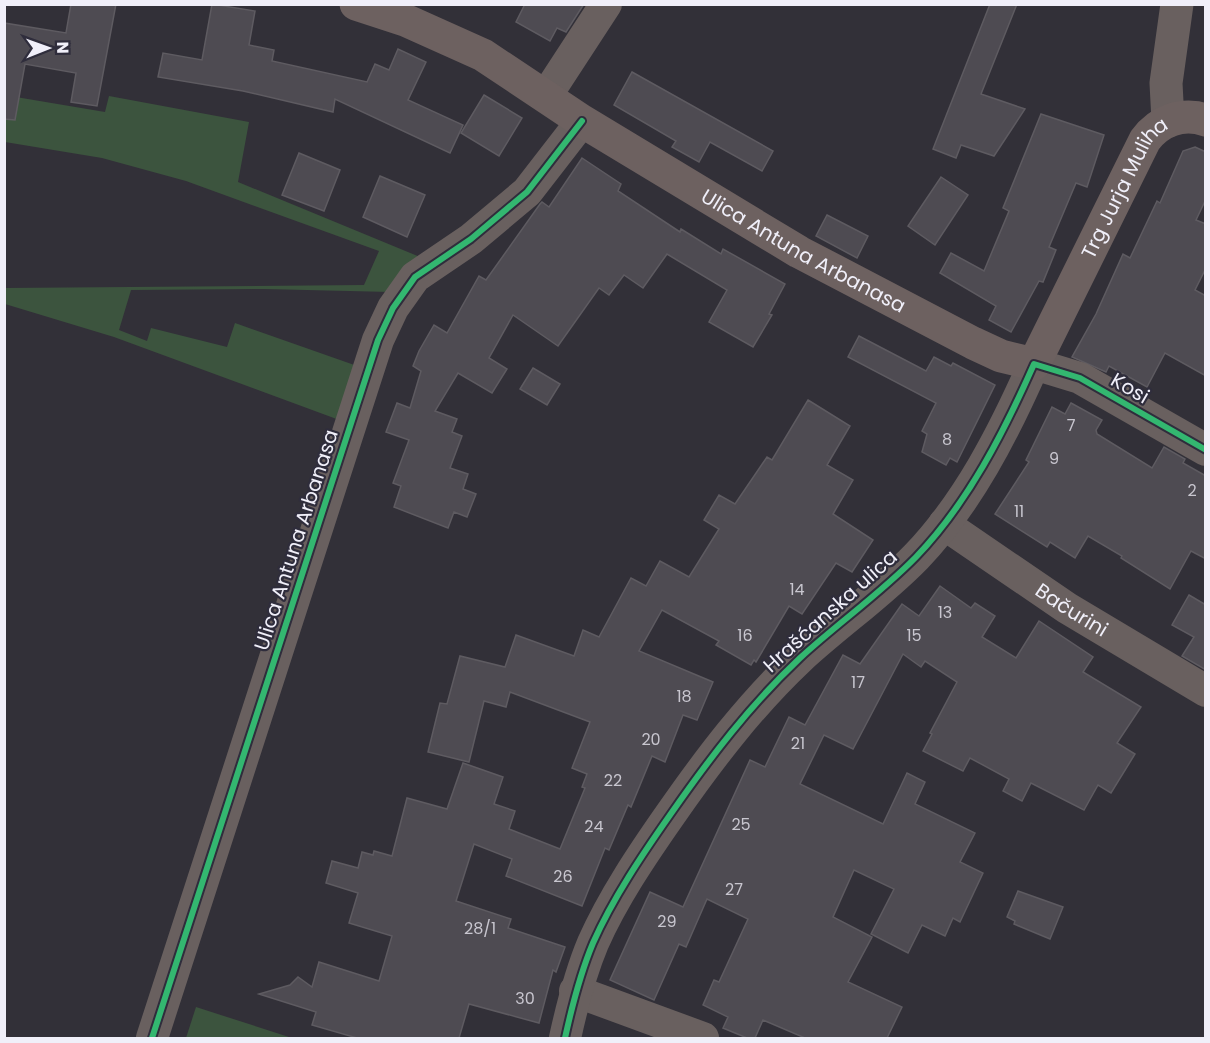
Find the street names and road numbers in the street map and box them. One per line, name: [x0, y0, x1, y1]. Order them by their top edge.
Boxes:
street label: Trg Jurja Muliha: [1074, 110, 1173, 263]
street label: Ulica Antuna Arbanasa: [696, 182, 911, 320]
street label: Kosi: [1106, 366, 1154, 410]
street label: Ulica Antuna Arbanasa: [247, 426, 345, 654]
street label: Hrašćanska ulica: [757, 543, 903, 679]
street label: Bačurini: [1030, 576, 1113, 643]

